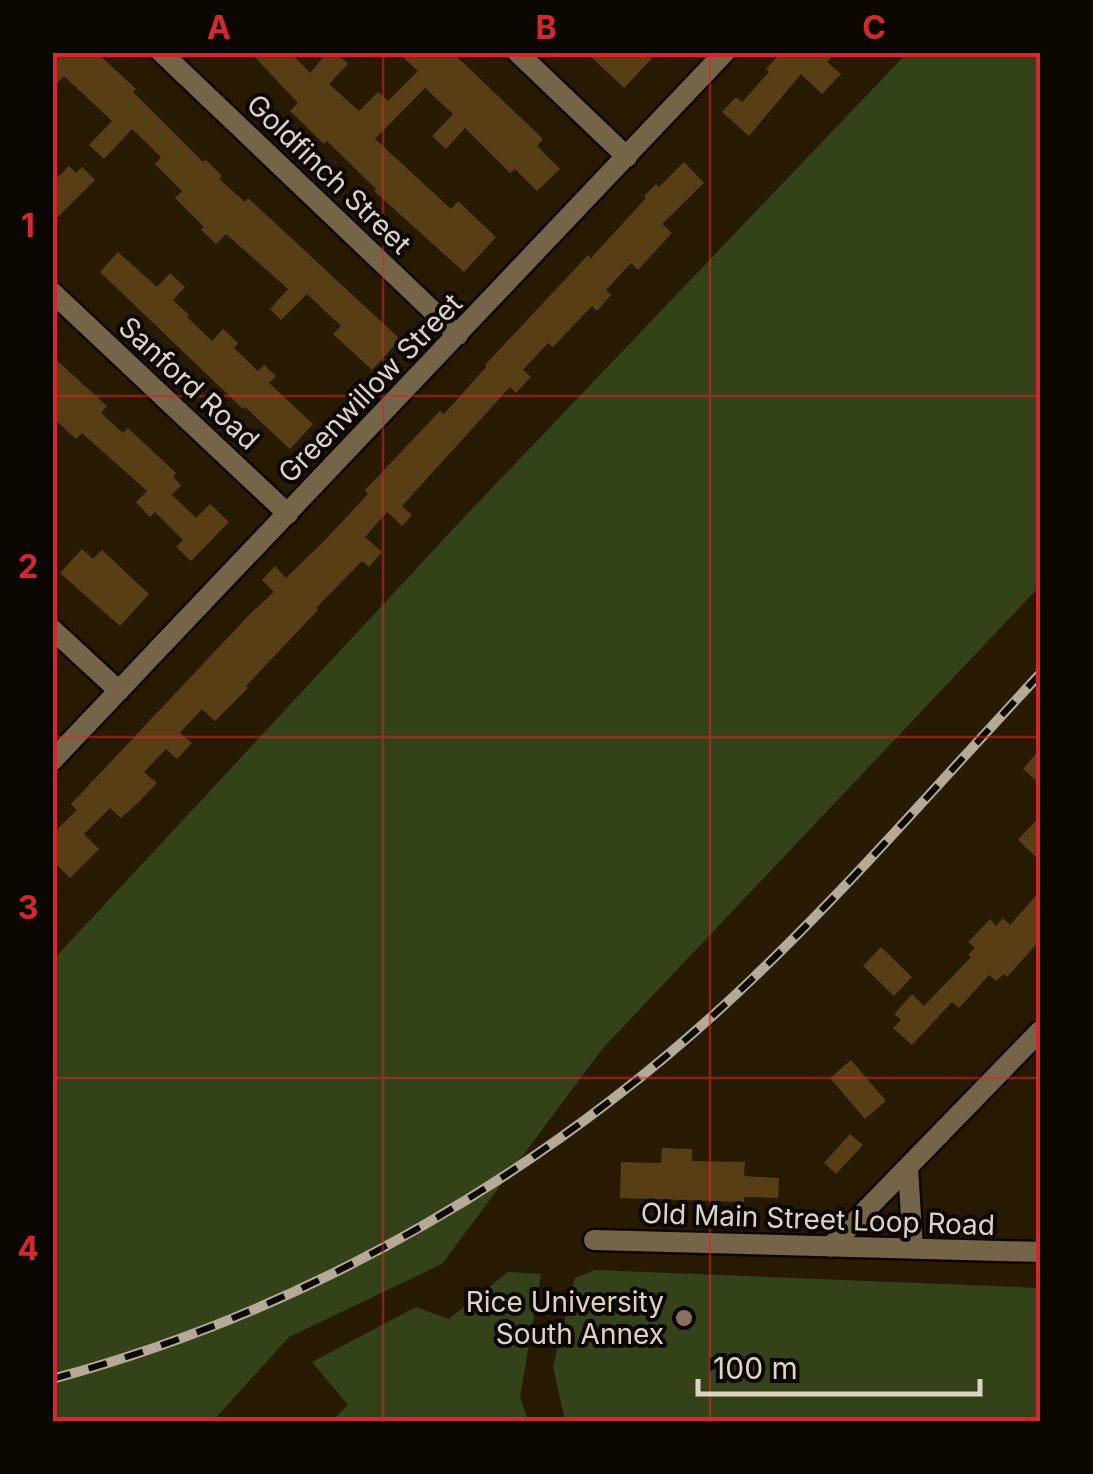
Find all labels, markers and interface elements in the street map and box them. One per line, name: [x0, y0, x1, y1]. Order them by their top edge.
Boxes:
text: A: [207, 8, 231, 47]
text: B: [535, 8, 557, 47]
text: C: [862, 8, 886, 47]
street label: Goldfinch Street: [240, 87, 418, 261]
text: 1: [21, 206, 35, 245]
street label: Greenwillow Street: [271, 286, 469, 490]
street label: Sanford Road: [112, 309, 266, 457]
text: 2: [18, 547, 38, 586]
text: 3: [18, 888, 38, 927]
street label: Old Main Street Loop Road: [640, 1196, 996, 1242]
text: 4: [17, 1229, 39, 1268]
place label: Rice University South Annex: [466, 1285, 664, 1351]
marker: Rice University South Annex: [673, 1307, 695, 1329]
scale bar: [698, 1334, 980, 1396]
text: 100 m: [713, 1350, 798, 1386]

